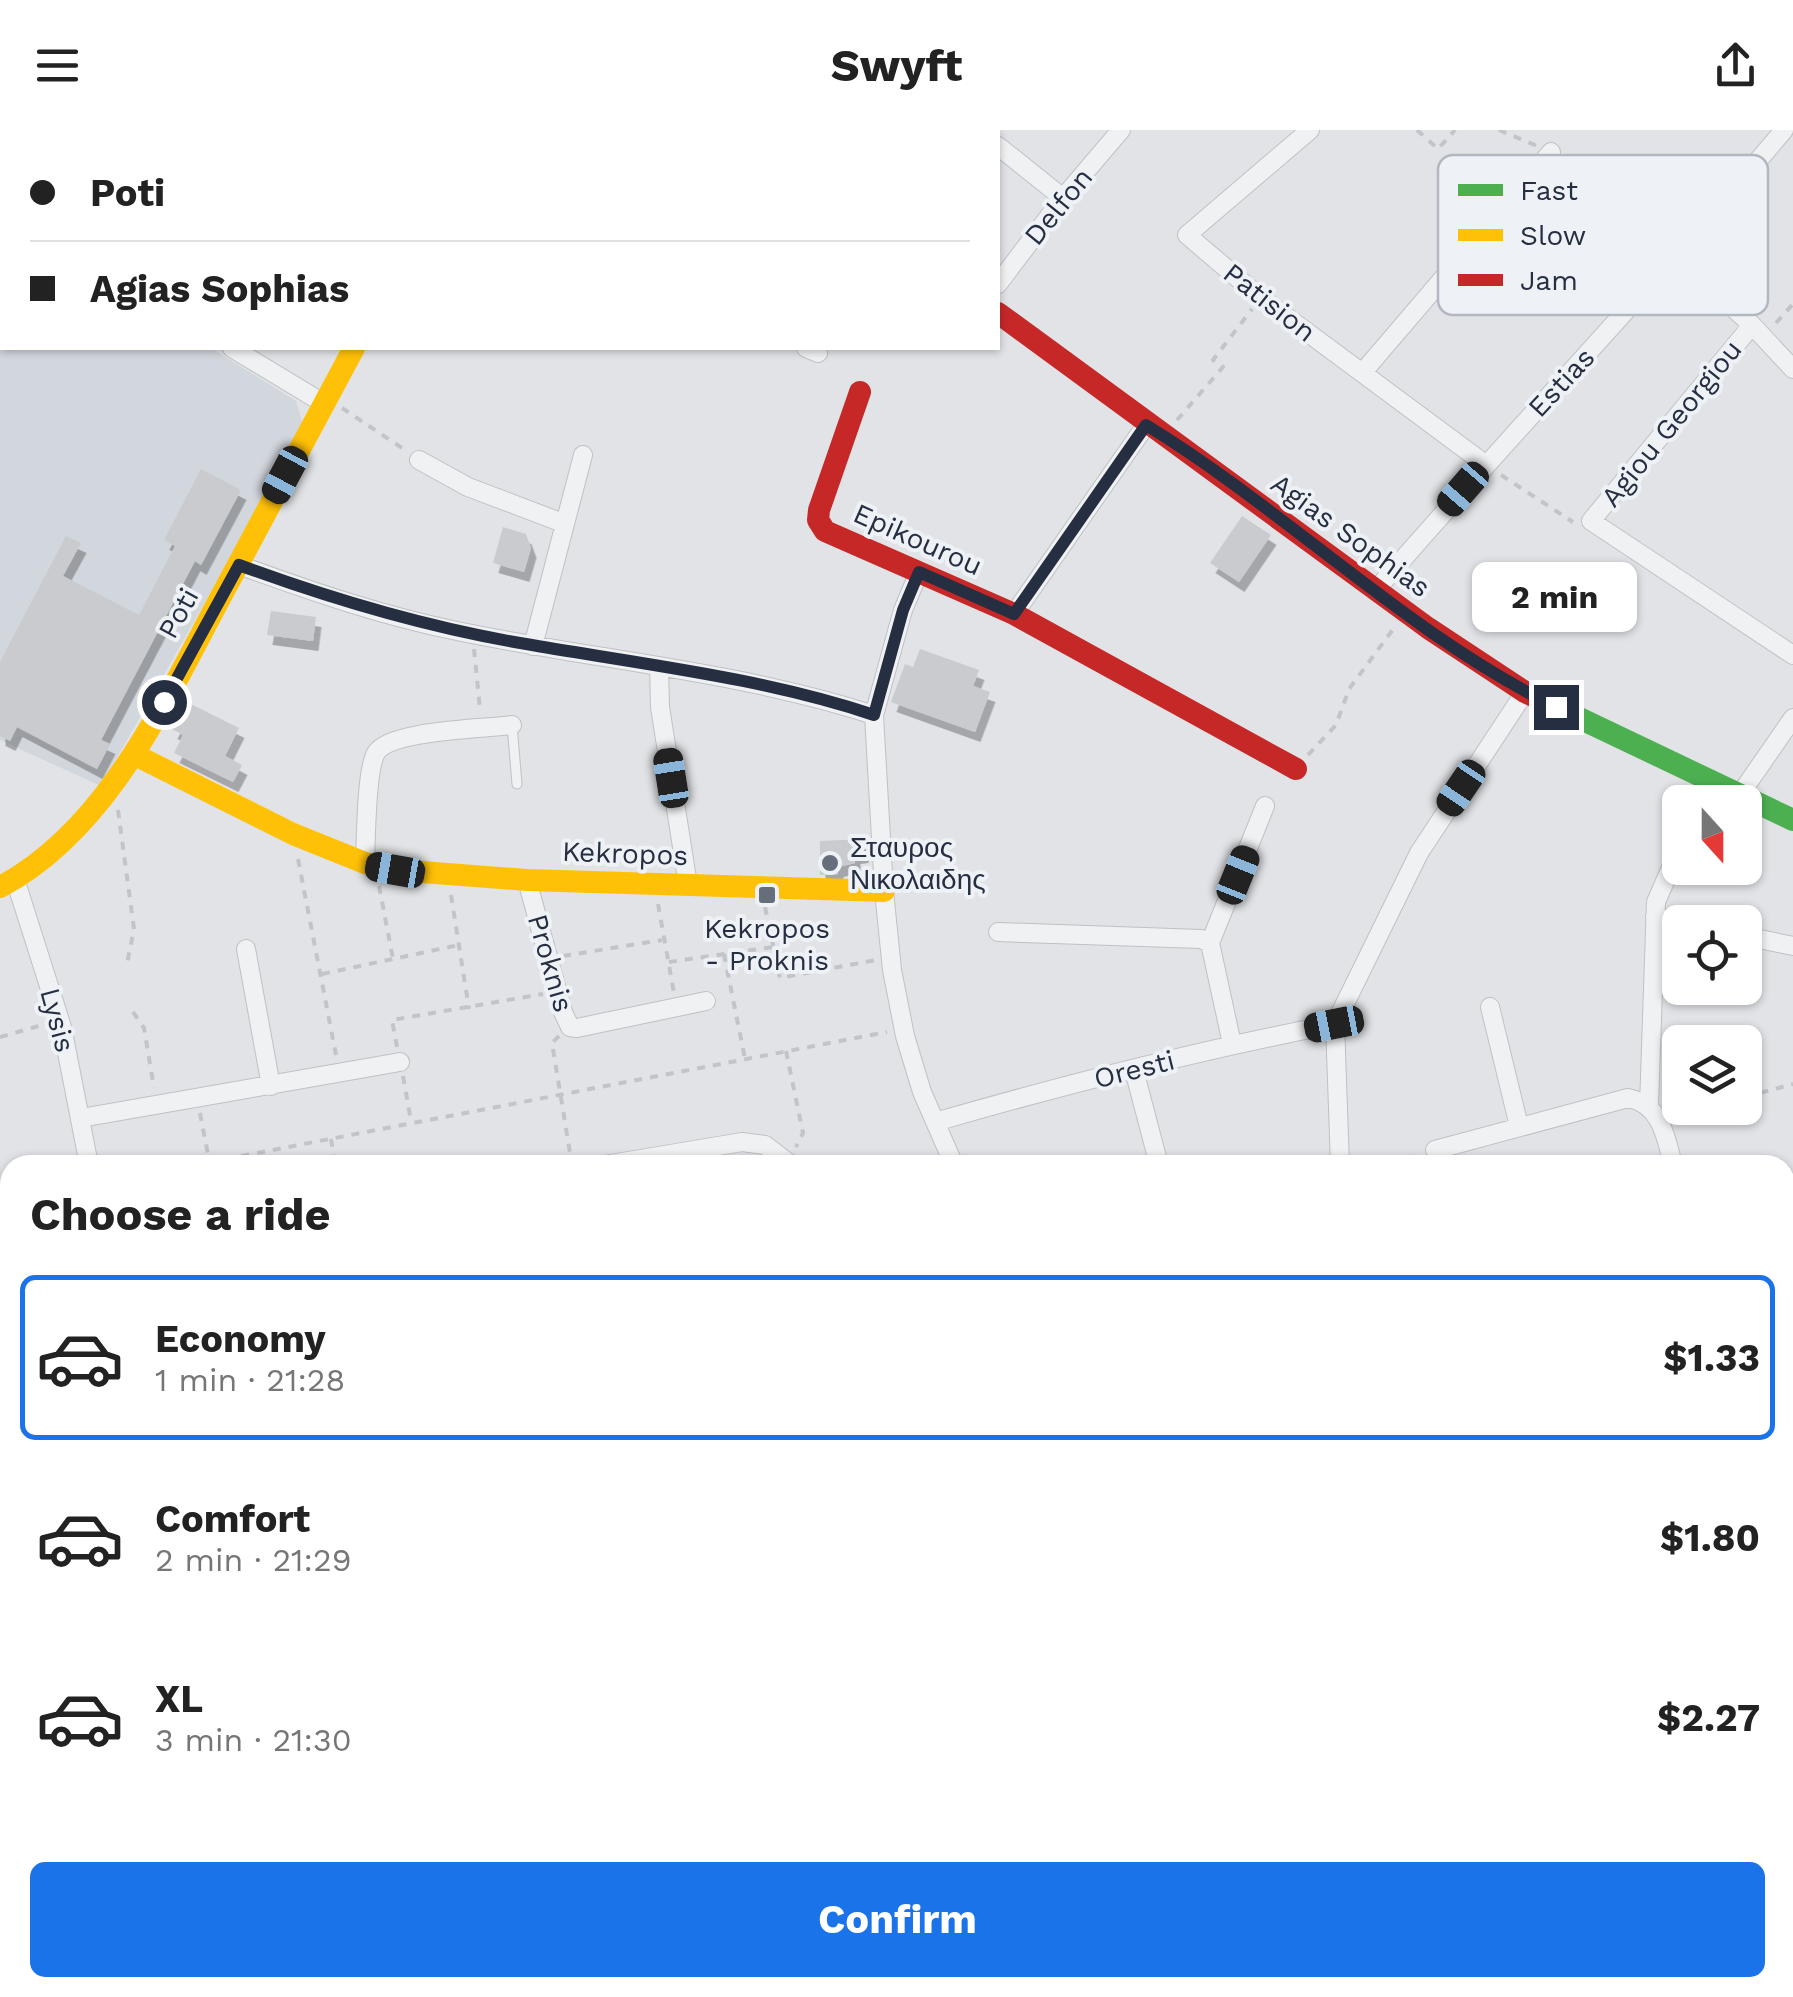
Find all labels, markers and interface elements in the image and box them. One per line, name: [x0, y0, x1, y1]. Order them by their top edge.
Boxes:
icon: menu: [30, 38, 85, 93]
icon: share: [1708, 38, 1763, 93]
text: Swyft: [831, 39, 962, 92]
legend: [1438, 155, 1768, 315]
street label: Delfon: [1017, 161, 1099, 252]
text: Poti: [90, 171, 165, 215]
text: Fast: [1520, 174, 1578, 207]
text: Slow: [1520, 219, 1586, 252]
street label: Patision: [1217, 256, 1322, 349]
text: Jam: [1520, 264, 1578, 297]
text: Agias Sophias: [90, 267, 349, 311]
street label: Agiou Georgiou: [1594, 333, 1749, 513]
street label: Estias: [1521, 341, 1602, 424]
car: [258, 441, 312, 509]
car: [1432, 457, 1494, 521]
street label: Agias Sophias: [1265, 467, 1437, 604]
street label: Epikourou: [848, 496, 987, 582]
callout: 2 min: [1474, 562, 1638, 632]
text: 2 min: [1511, 578, 1598, 616]
street label: Poti: [151, 582, 206, 644]
route start: [142, 680, 187, 725]
route end: [1534, 685, 1579, 730]
car: [651, 746, 691, 810]
car: [1432, 755, 1490, 821]
north arrow: [1662, 785, 1762, 885]
map controls: [1662, 785, 1762, 1125]
place label: Σταυρος Νικολαιδης: [850, 831, 986, 896]
street label: Kekropos: [561, 835, 689, 872]
car: [1213, 842, 1263, 908]
car: [363, 850, 427, 890]
marker: Σταυρος Νικολαιδης: [819, 852, 841, 874]
marker: Kekropos - Proknis: [756, 884, 778, 906]
button: locate: [1662, 905, 1762, 1005]
street label: Proknis: [521, 910, 580, 1016]
place label: Kekropos - Proknis: [704, 912, 830, 977]
street label: Lysis: [33, 984, 82, 1056]
car: [1302, 1004, 1366, 1044]
button: layers: [1662, 1025, 1762, 1125]
street label: Oresti: [1090, 1044, 1178, 1095]
text: Choose a ride: [30, 1188, 330, 1241]
icon: car: [35, 1313, 125, 1403]
text: Economy: [155, 1317, 326, 1361]
text: $1.33: [1663, 1336, 1760, 1380]
text: 1 min · 21:28: [155, 1361, 345, 1399]
icon: car: [35, 1493, 125, 1583]
text: Comfort: [155, 1497, 310, 1541]
text: $1.80: [1660, 1516, 1760, 1560]
text: 2 min · 21:29: [155, 1541, 351, 1579]
icon: car: [35, 1673, 125, 1763]
text: XL: [155, 1677, 203, 1721]
text: $2.27: [1657, 1696, 1760, 1740]
text: 3 min · 21:30: [155, 1721, 352, 1759]
button: Confirm: [30, 1862, 1765, 1977]

